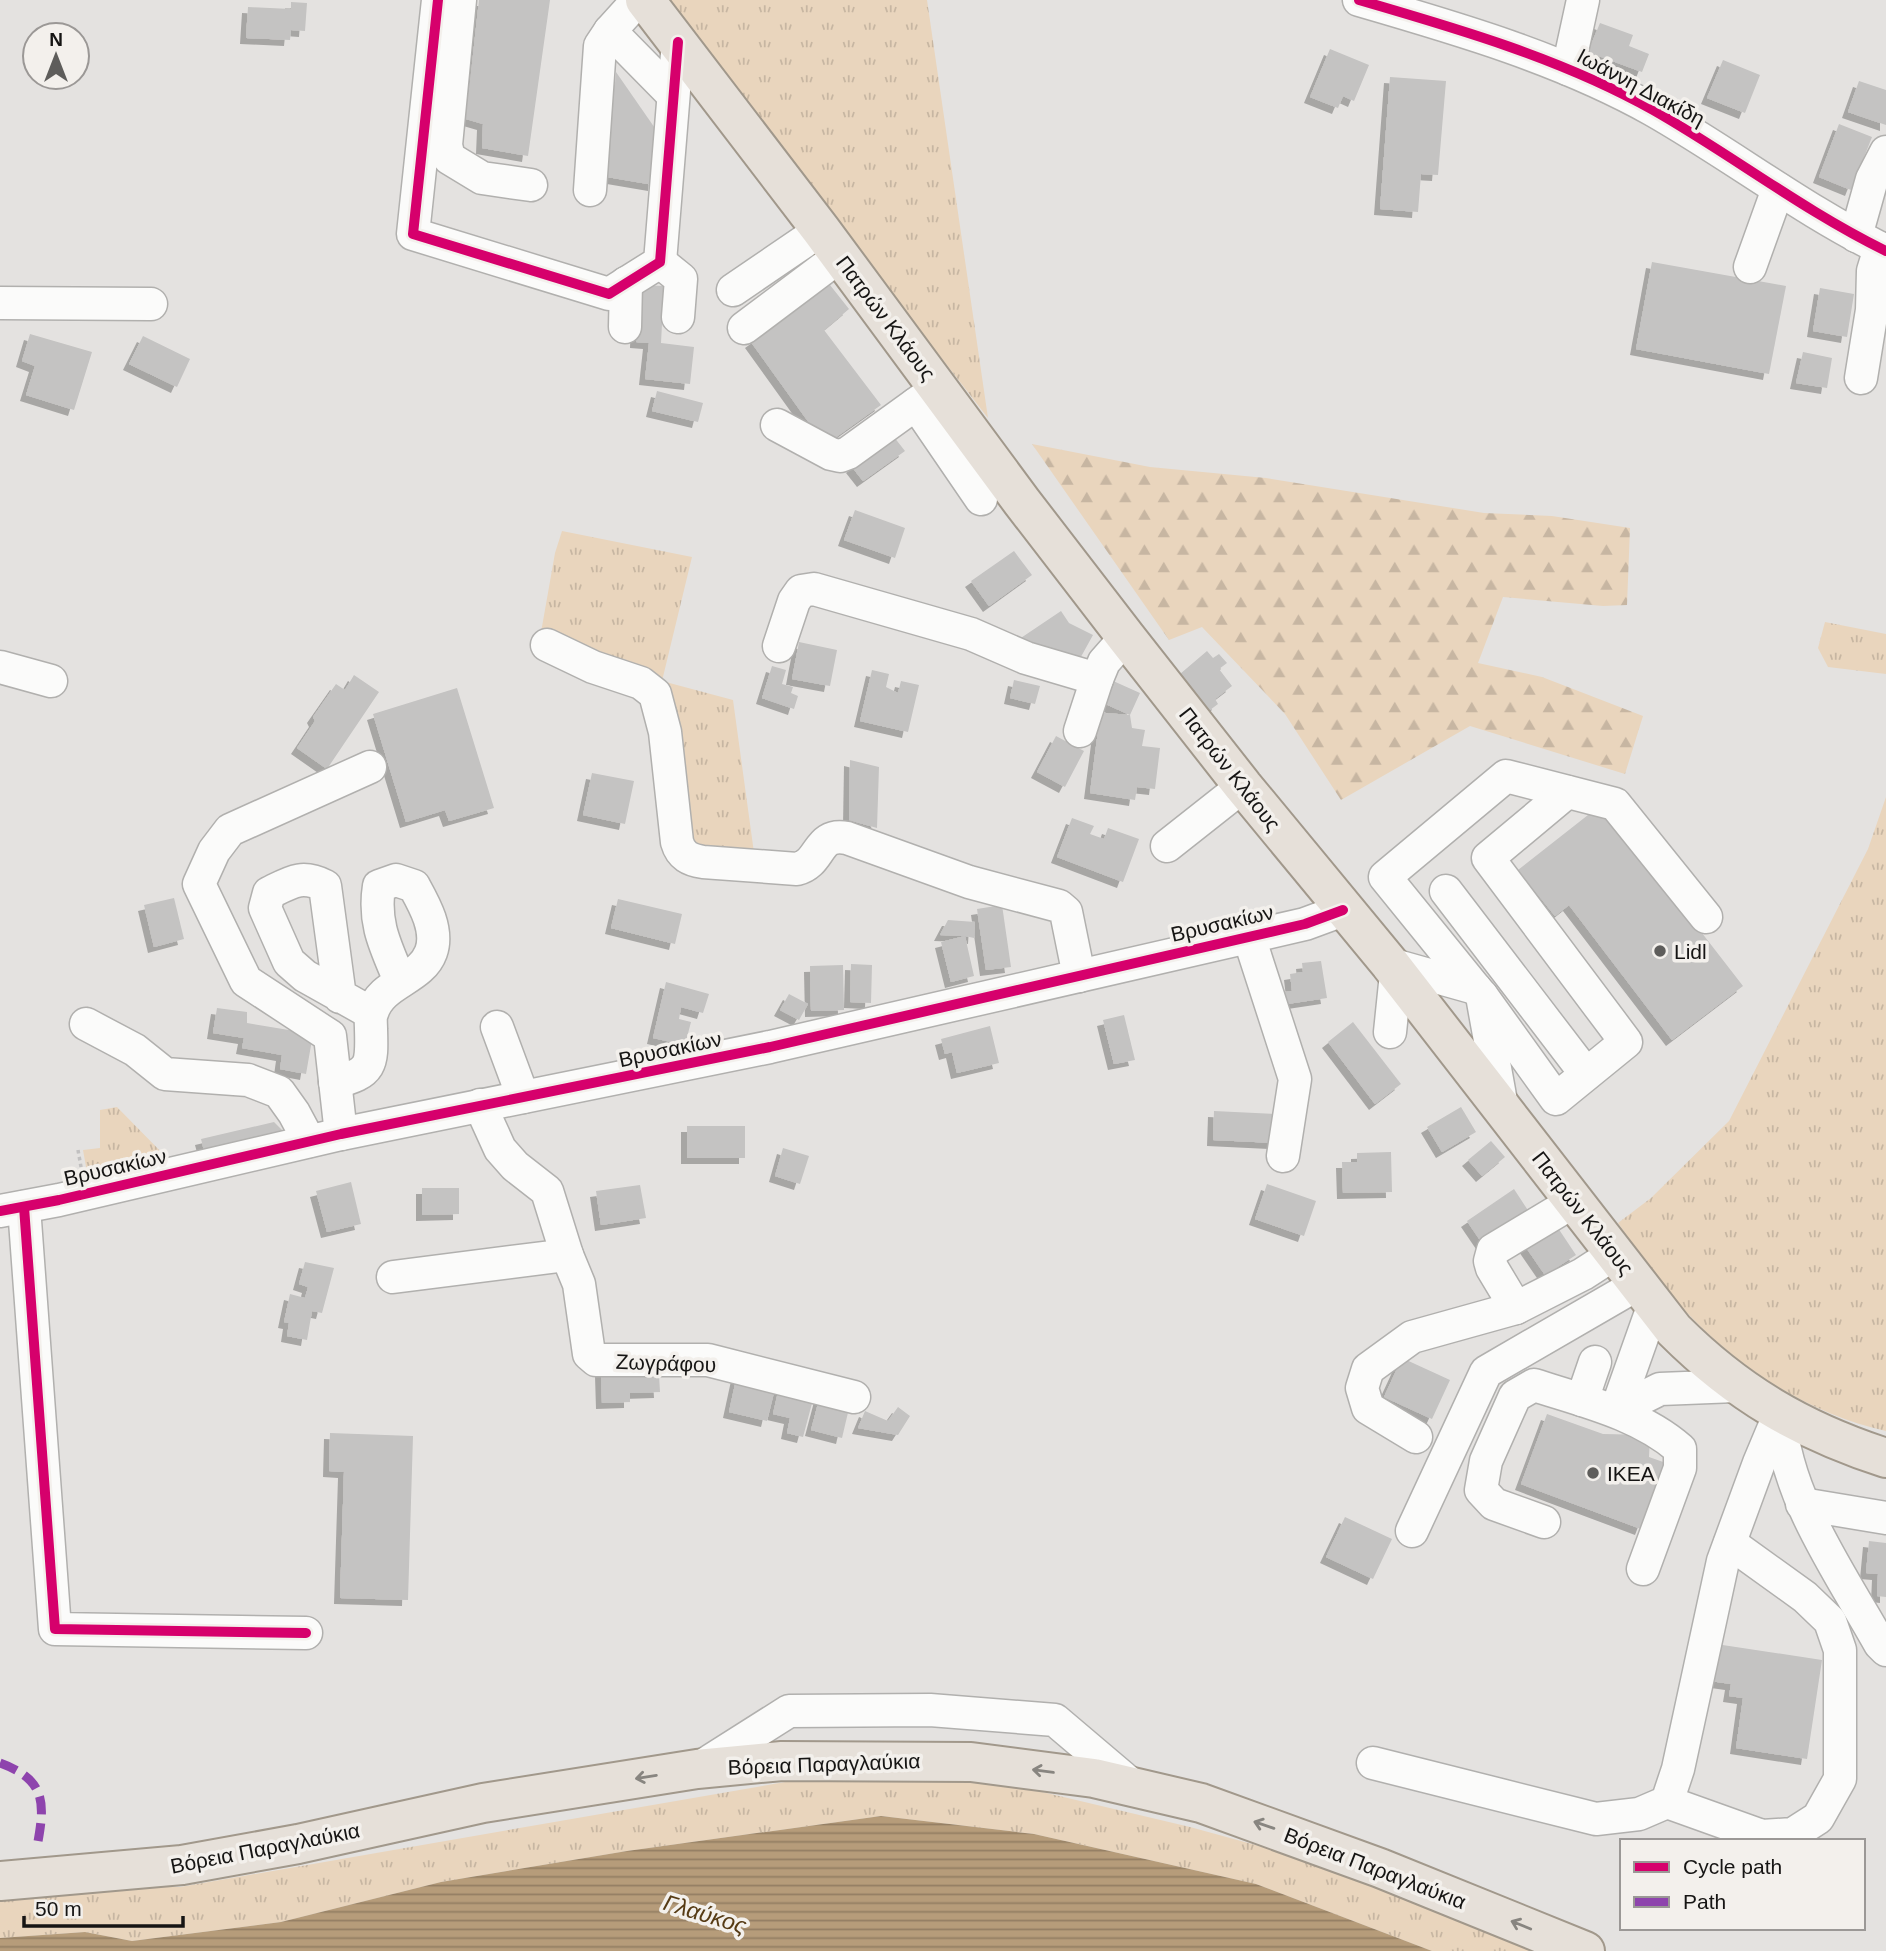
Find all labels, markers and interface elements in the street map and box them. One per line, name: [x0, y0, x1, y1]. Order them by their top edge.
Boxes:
north arrow: [21, 21, 91, 91]
text: N: [49, 29, 63, 50]
street label: Ιωάννη Διακίδη: [1573, 44, 1709, 130]
street label: Πατρών Κλάους: [832, 251, 940, 385]
street label: Πατρών Κλάους: [1175, 703, 1285, 835]
street label: Βρυσακίων: [1168, 900, 1276, 946]
place label: Lidl: [1674, 940, 1707, 963]
marker: Lidl: [1652, 943, 1668, 959]
street label: Βρυσακίων: [616, 1027, 724, 1071]
street label: Βρυσακίων: [61, 1144, 169, 1190]
street label: Πατρών Κλάους: [1528, 1147, 1638, 1279]
street label: Ζωγράφου: [615, 1350, 717, 1376]
place label: IKEA: [1607, 1462, 1655, 1485]
marker: IKEA: [1585, 1465, 1601, 1481]
street label: Βόρεια Παραγλαύκια: [727, 1749, 921, 1779]
one-way arrow: [1032, 1765, 1055, 1778]
one-way arrow: [635, 1771, 658, 1784]
street label: Βόρεια Παραγλαύκια: [168, 1818, 362, 1878]
one-way arrow: [1253, 1818, 1275, 1830]
street label: Βόρεια Παραγλαύκια: [1281, 1823, 1469, 1913]
legend: [1620, 1839, 1865, 1930]
text: Cycle path: [1683, 1855, 1782, 1878]
scale bar: [24, 1884, 184, 1928]
water label: Γλαύκος: [661, 1889, 750, 1939]
text: Path: [1683, 1890, 1726, 1913]
text: 50 m: [35, 1897, 82, 1920]
one-way arrow: [1511, 1918, 1533, 1931]

